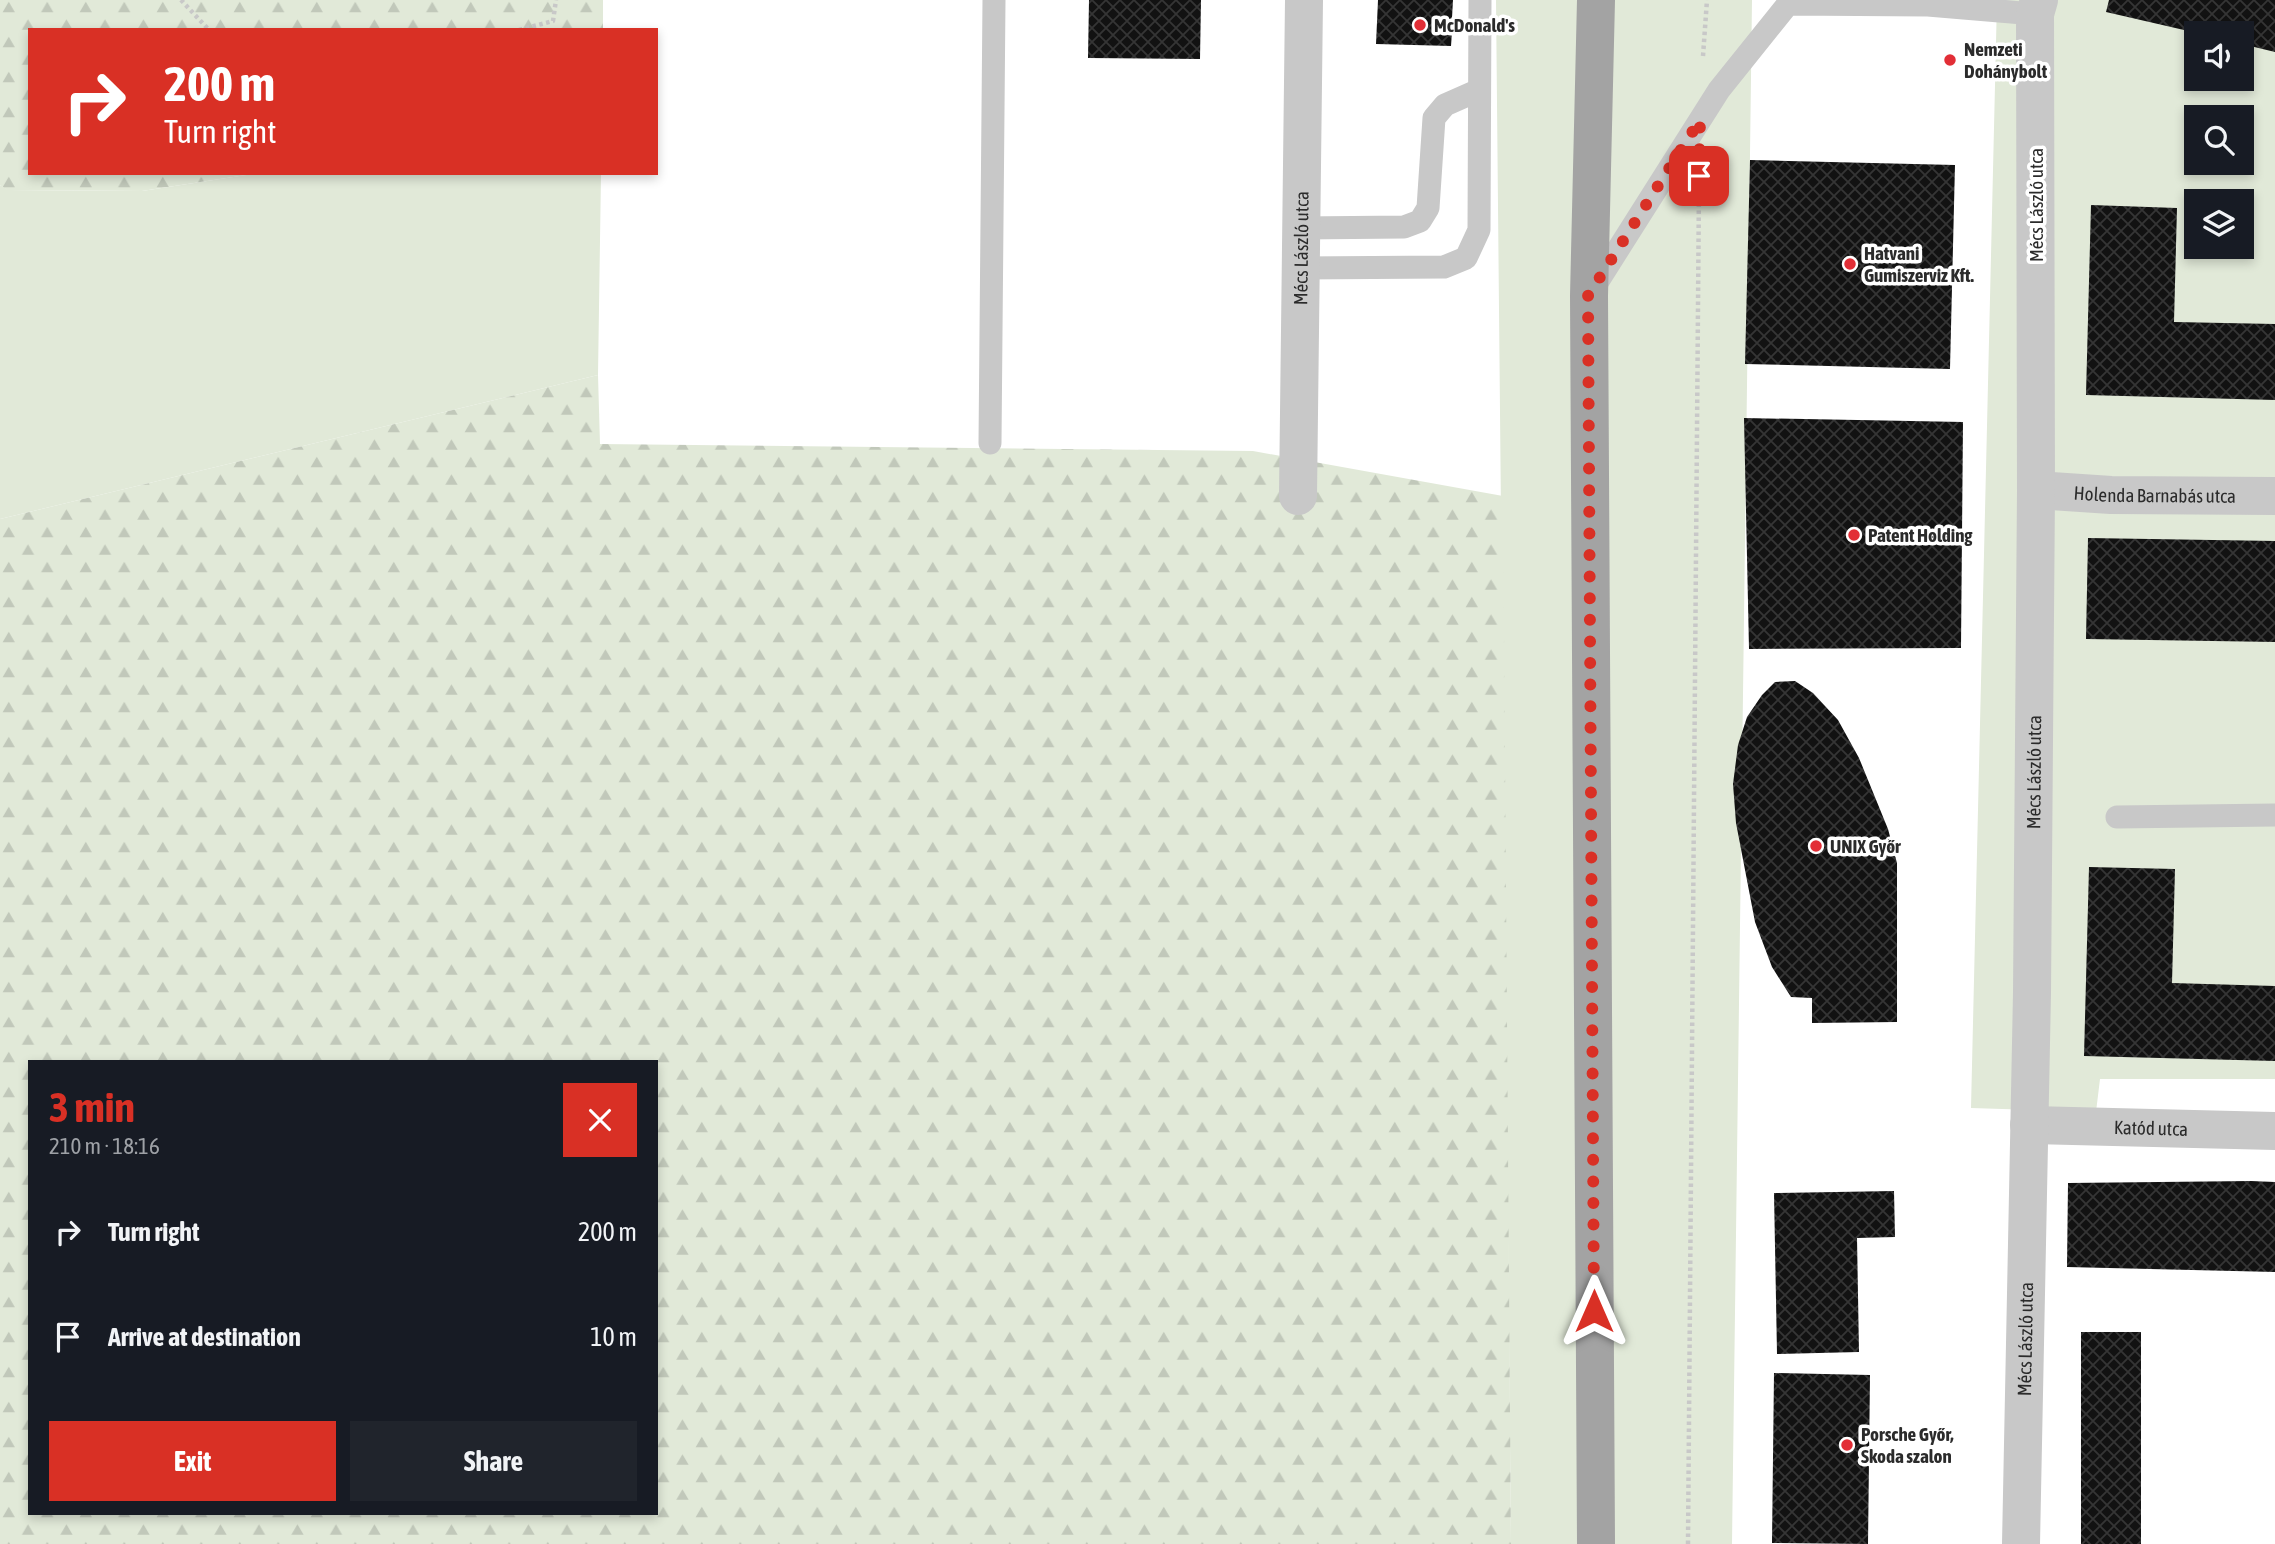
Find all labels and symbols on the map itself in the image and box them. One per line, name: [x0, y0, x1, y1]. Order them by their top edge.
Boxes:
place label: McDonald's: [1434, 14, 1515, 36]
marker: McDonald's: [1412, 17, 1428, 33]
place label: Nemzeti Dohánybolt: [1964, 38, 2048, 82]
marker: Nemzeti Dohánybolt: [1942, 52, 1958, 68]
pin: [1669, 146, 1729, 206]
street label: Mécs László utca: [2025, 148, 2047, 262]
street label: Mécs László utca: [1289, 191, 1313, 305]
place label: Hatvani Gumiszerviz Kft.: [1864, 242, 1975, 286]
marker: Hatvani Gumiszerviz Kft.: [1842, 256, 1858, 272]
street label: Holenda Barnabás utca: [2073, 482, 2236, 507]
place label: Patent Holding: [1868, 524, 1973, 546]
marker: Patent Holding: [1846, 527, 1862, 543]
street label: Mécs László utca: [2022, 715, 2045, 829]
place label: UNIX Győr: [1830, 835, 1901, 857]
marker: UNIX Győr: [1808, 838, 1824, 854]
street label: Katód utca: [2114, 1116, 2188, 1140]
position arrow: [1557, 1274, 1631, 1348]
street label: Mécs László utca: [2013, 1282, 2037, 1396]
place label: Porsche Győr, Skoda szalon: [1861, 1423, 1954, 1467]
marker: Porsche Győr, Skoda szalon: [1839, 1437, 1855, 1453]

